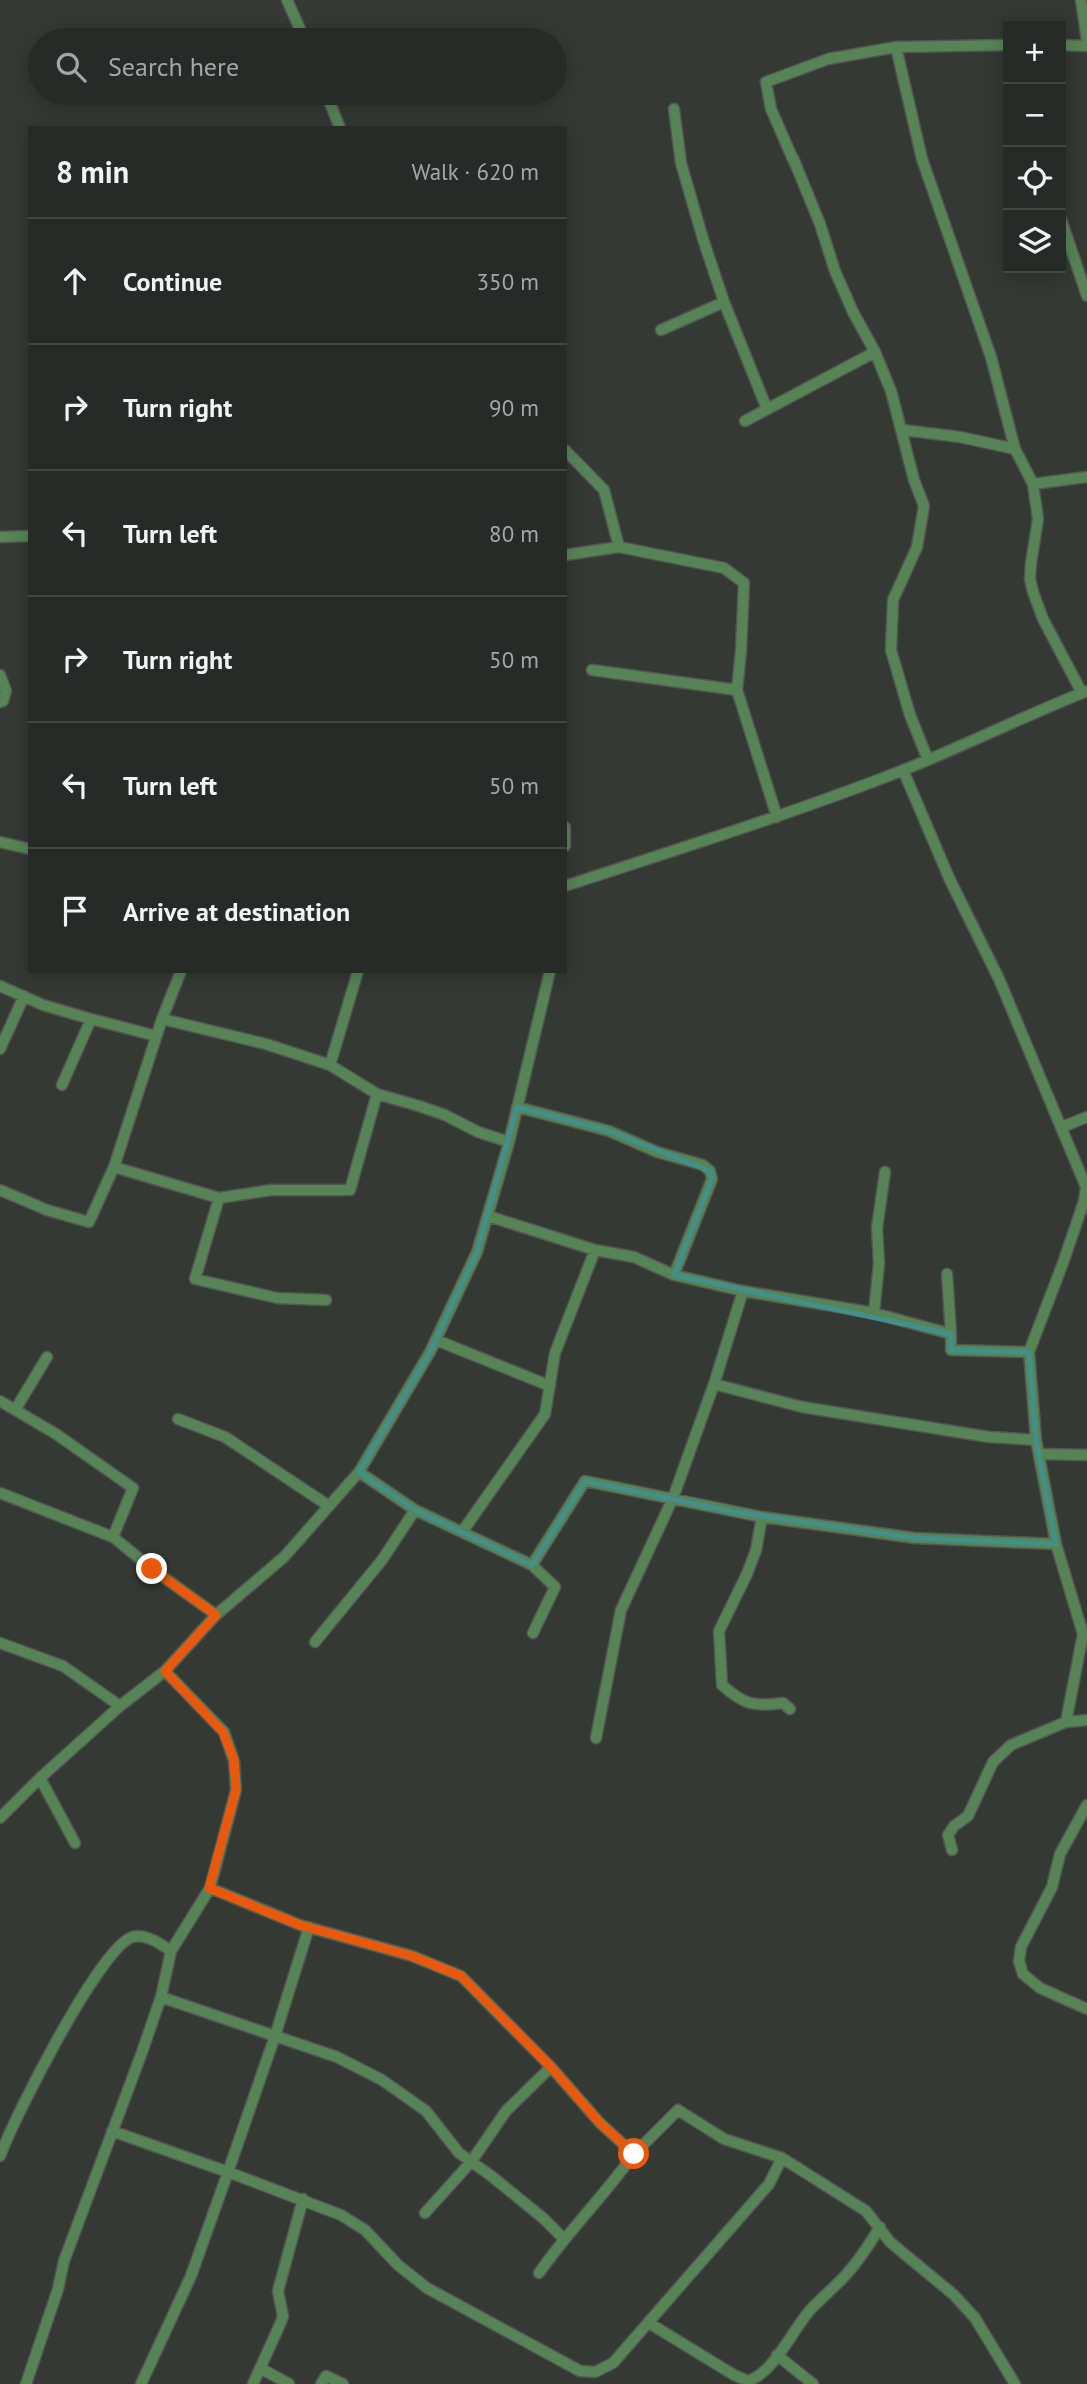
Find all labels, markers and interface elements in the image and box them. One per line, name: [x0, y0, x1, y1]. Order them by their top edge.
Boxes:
map controls: [1003, 21, 1066, 273]
button: +: [1003, 21, 1066, 84]
search box: [28, 28, 567, 105]
icon: search: [52, 48, 90, 86]
text: Search here: [108, 50, 239, 83]
button: −: [1003, 84, 1066, 147]
button: locate: [1003, 147, 1066, 210]
text: 8 min: [56, 152, 129, 191]
text: Walk · 620 m: [412, 157, 539, 186]
button: layers: [1003, 210, 1066, 273]
icon: ahead: [56, 262, 94, 300]
text: Continue: [123, 265, 222, 298]
text: 350 m: [477, 267, 539, 296]
icon: right: [56, 388, 94, 426]
text: Turn right: [123, 391, 232, 424]
text: 90 m: [489, 393, 539, 422]
icon: left: [56, 514, 94, 552]
text: Turn left: [123, 517, 217, 550]
text: 80 m: [489, 519, 539, 548]
icon: right: [56, 640, 94, 678]
text: Turn right: [123, 643, 232, 676]
text: 50 m: [489, 645, 539, 674]
icon: left: [56, 766, 94, 804]
text: Turn left: [123, 769, 217, 802]
text: 50 m: [489, 771, 539, 800]
icon: arrive: [56, 892, 94, 930]
text: Arrive at destination: [123, 895, 350, 928]
route end: [136, 1553, 167, 1584]
route start: [618, 2138, 649, 2169]

